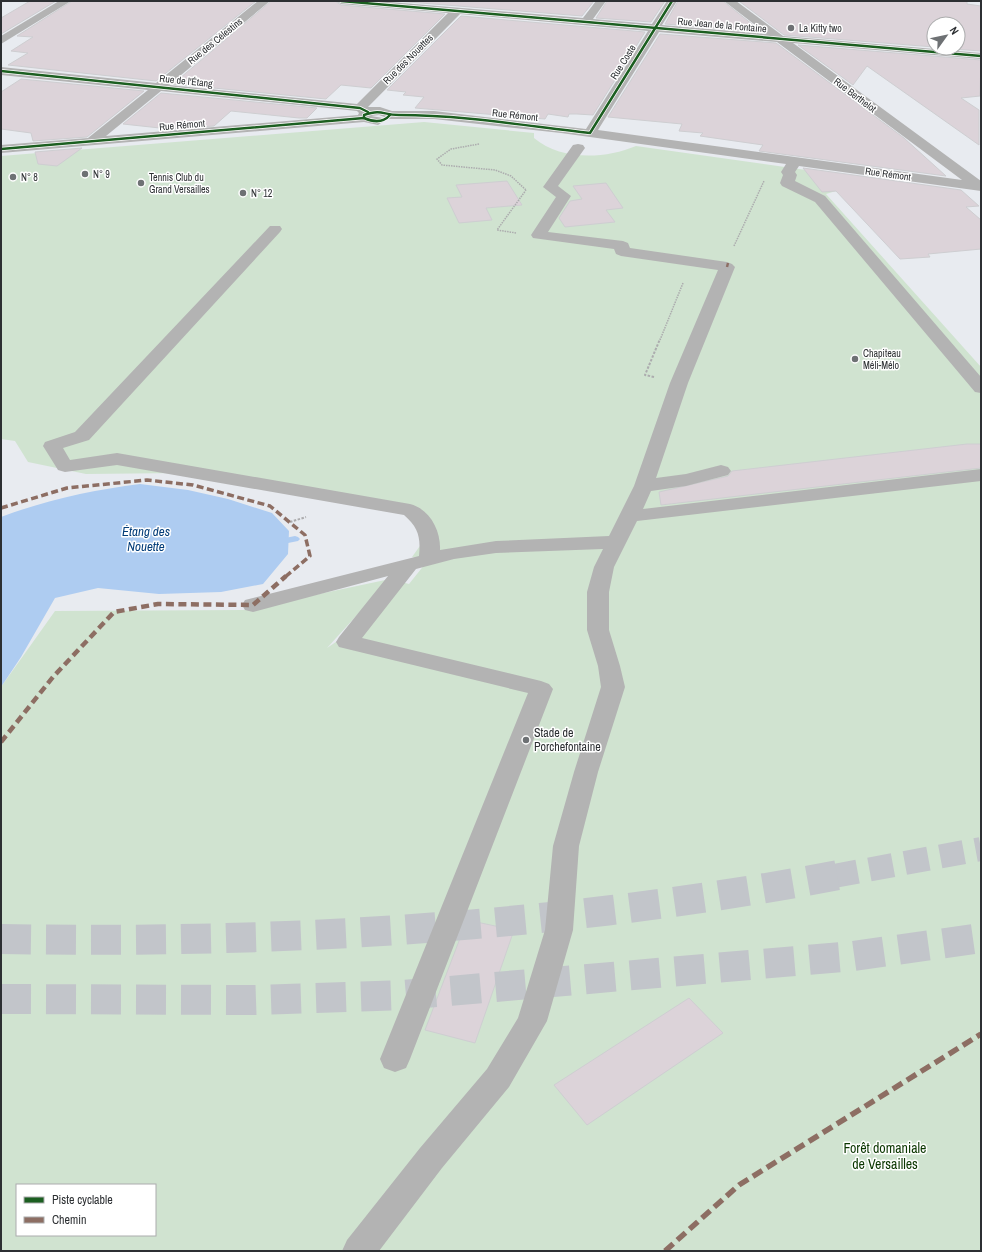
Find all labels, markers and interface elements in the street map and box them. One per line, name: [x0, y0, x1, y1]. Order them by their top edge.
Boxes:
street label: Rue des Célestins: [185, 15, 245, 67]
street label: Rue Jean de la Fontaine: [677, 15, 768, 35]
north arrow: [926, 16, 966, 56]
place label: La Kitty two: [799, 22, 842, 35]
marker: La Kitty two: [786, 23, 796, 33]
text: N: [947, 24, 962, 37]
street label: Rue des Nouettes: [380, 31, 436, 87]
street label: Rue Coste: [607, 42, 639, 82]
street label: Rue de l'Étang: [159, 72, 214, 90]
street label: Rue Berthelot: [831, 75, 880, 116]
street label: Rue Rémont: [491, 106, 539, 124]
street label: Rue Rémont: [159, 116, 206, 133]
street label: Rue Rémont: [864, 164, 912, 184]
place label: N° 9: [93, 168, 110, 181]
marker: N° 9: [80, 169, 90, 179]
place label: N° 8: [21, 171, 38, 184]
place label: Tennis Club du Grand Versailles: [149, 171, 210, 196]
marker: N° 8: [8, 172, 18, 182]
marker: Tennis Club du Grand Versailles: [136, 178, 146, 188]
place label: N° 12: [251, 187, 273, 200]
marker: N° 12: [238, 188, 248, 198]
place label: Chapiteau Méli-Mélo: [863, 347, 901, 372]
marker: Chapiteau Méli-Mélo: [850, 354, 860, 364]
water label: Étang des Nouette: [122, 523, 170, 555]
place label: Stade de Porchefontaine: [534, 725, 601, 755]
marker: Stade de Porchefontaine: [521, 735, 531, 745]
park label: Forêt domaniale de Versailles: [843, 1139, 927, 1173]
legend: [16, 1184, 156, 1236]
text: Piste cyclable: [52, 1192, 113, 1208]
text: Chemin: [52, 1212, 86, 1228]

